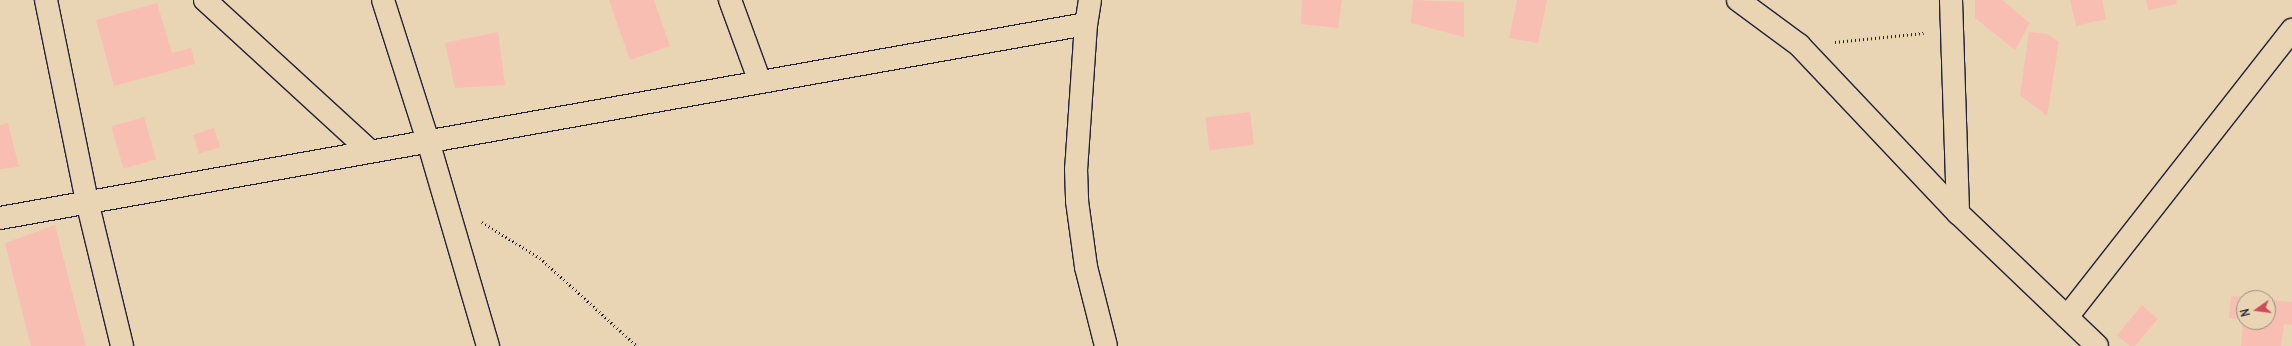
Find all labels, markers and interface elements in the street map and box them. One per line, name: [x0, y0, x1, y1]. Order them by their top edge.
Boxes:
north arrow: [2236, 290, 2276, 330]
text: N: [2238, 307, 2253, 318]

